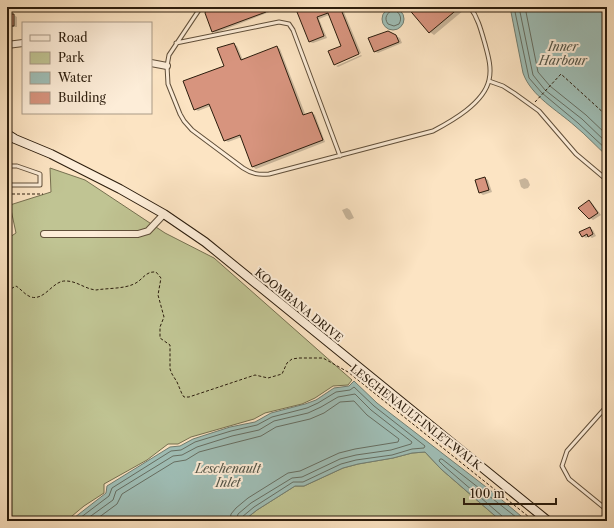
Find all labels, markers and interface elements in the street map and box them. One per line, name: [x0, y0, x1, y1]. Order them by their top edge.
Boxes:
legend: [22, 22, 152, 114]
text: Road: [58, 30, 88, 45]
water label: Inner Harbour: [538, 39, 589, 68]
text: Park: [58, 50, 85, 65]
text: Water: [57, 70, 92, 85]
text: Building: [58, 90, 106, 105]
street label: KOOMBANA DRIVE: [252, 265, 346, 345]
street label: LESCHENAULT INLET WALK: [348, 361, 485, 473]
water label: Leschenault Inlet: [194, 461, 261, 490]
scale bar: [464, 480, 556, 506]
text: 100 m: [470, 486, 505, 501]

